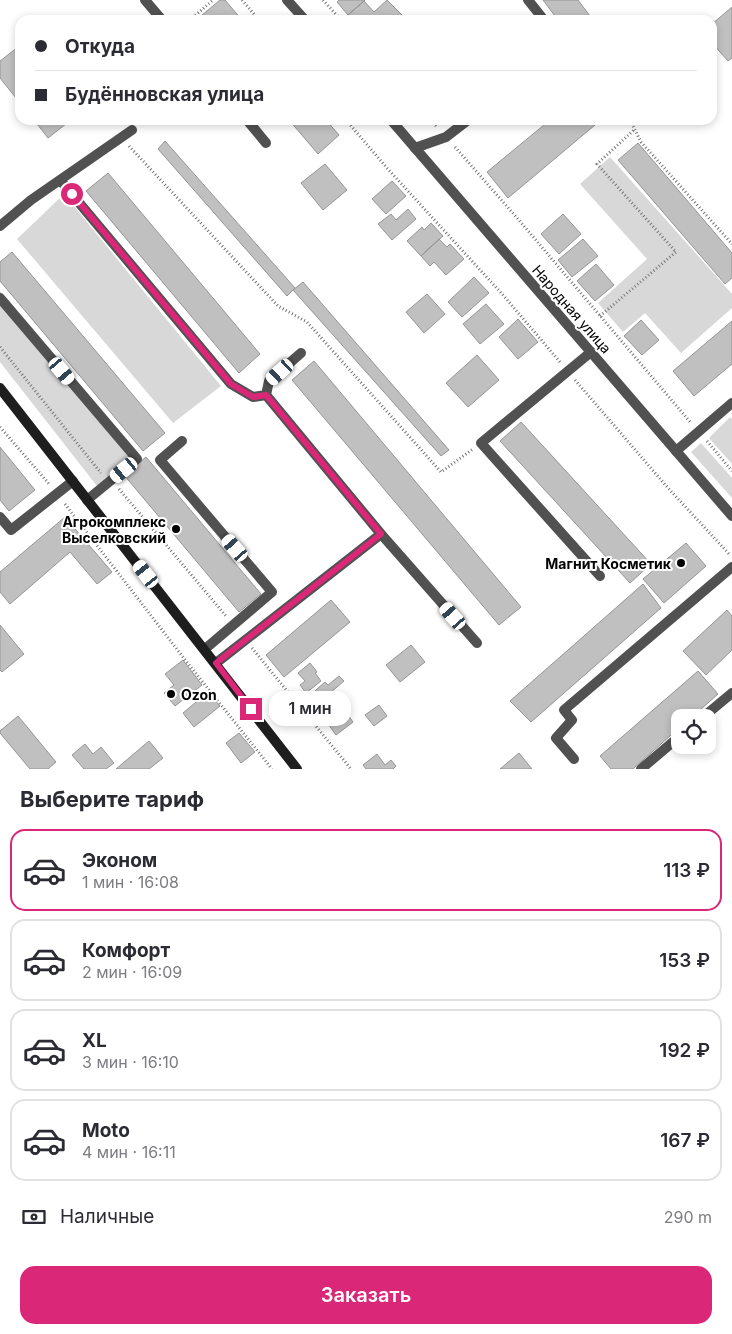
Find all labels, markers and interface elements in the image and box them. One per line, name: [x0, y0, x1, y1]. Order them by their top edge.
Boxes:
text: Откуда: [65, 35, 135, 58]
text: Будённовская улица: [65, 83, 264, 106]
route start: [61, 183, 83, 205]
street label: Народная улица: [529, 261, 615, 357]
car: [46, 355, 77, 387]
car: [263, 356, 296, 388]
car: [107, 455, 140, 485]
place label: Агрокомплекс Выселковский: [62, 513, 166, 546]
marker: Агрокомплекс Выселковский: [170, 523, 182, 535]
car: [219, 532, 250, 564]
place label: Магнит Косметик: [545, 555, 672, 572]
marker: Магнит Косметик: [675, 557, 687, 569]
car: [130, 558, 161, 590]
car: [437, 600, 468, 632]
place label: Ozon: [181, 686, 217, 703]
marker: Ozon: [165, 688, 177, 700]
callout: 1 мин: [268, 692, 351, 726]
route end: [240, 698, 262, 720]
text: 1 мин: [288, 698, 332, 718]
map controls: [671, 709, 716, 754]
button: locate: [671, 709, 716, 754]
text: Выберите тариф: [20, 786, 204, 812]
icon: car: [22, 848, 67, 893]
text: Эконом: [82, 849, 157, 872]
text: 113 ₽: [663, 859, 710, 882]
text: 1 мин · 16:08: [82, 872, 179, 892]
icon: car: [22, 938, 67, 983]
text: Комфорт: [82, 939, 170, 962]
text: 153 ₽: [659, 949, 710, 972]
text: 2 мин · 16:09: [82, 962, 182, 982]
icon: car: [22, 1028, 67, 1073]
text: XL: [82, 1029, 107, 1052]
text: 192 ₽: [659, 1039, 710, 1062]
text: 3 мин · 16:10: [82, 1052, 179, 1072]
icon: car: [22, 1118, 67, 1163]
text: Moto: [82, 1119, 130, 1142]
text: 167 ₽: [660, 1129, 710, 1152]
text: 4 мин · 16:11: [82, 1142, 176, 1162]
icon: cash: [20, 1203, 48, 1231]
text: Наличные: [60, 1205, 154, 1228]
text: 290 m: [664, 1207, 712, 1227]
button: Заказать: [20, 1266, 712, 1324]

